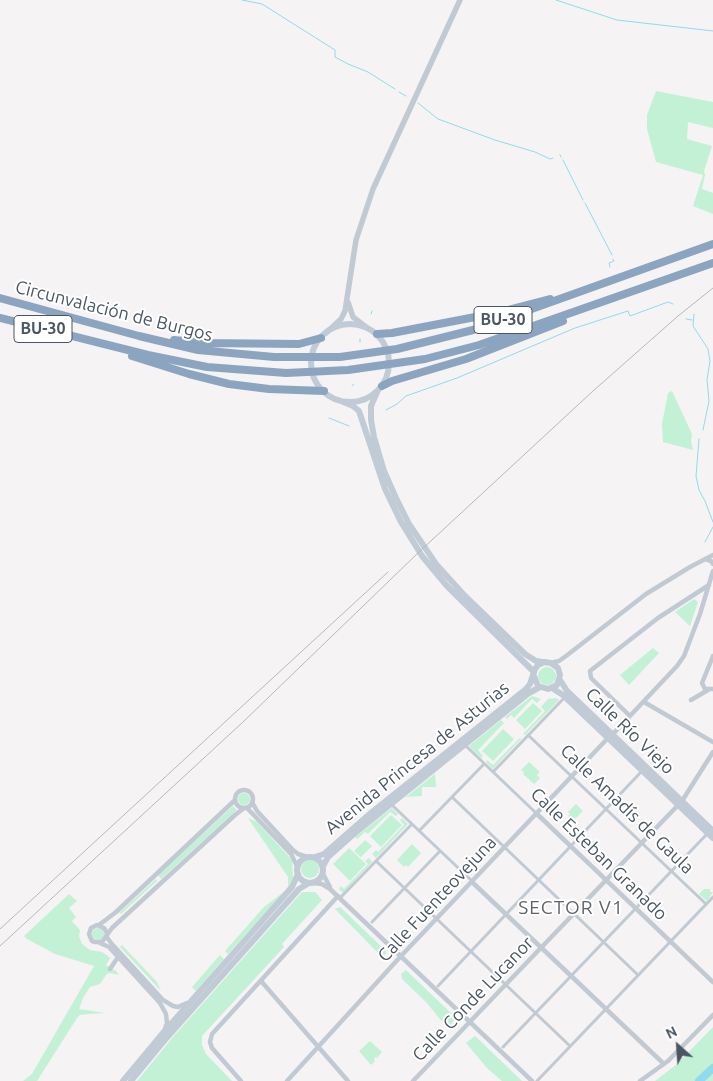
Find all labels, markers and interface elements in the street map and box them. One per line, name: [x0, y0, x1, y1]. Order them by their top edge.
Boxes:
street label: Circunvalación de Burgos: [13, 276, 215, 346]
road number: BU-30: [474, 306, 532, 334]
road number: BU-30: [14, 316, 72, 342]
street label: Avenida Princesa de Asturias: [321, 677, 513, 839]
street label: Calle Río Viejo: [581, 683, 679, 779]
street label: Calle Amadís de Gaula: [556, 740, 698, 878]
street label: Calle Esteban Granado: [526, 783, 672, 925]
street label: Calle Fuenteovejuna: [373, 832, 501, 966]
district label: SECTOR V1: [517, 897, 625, 919]
street label: Calle Conde Lucanor: [408, 932, 538, 1066]
north arrow: [653, 1021, 703, 1071]
text: N: [663, 1023, 680, 1042]

